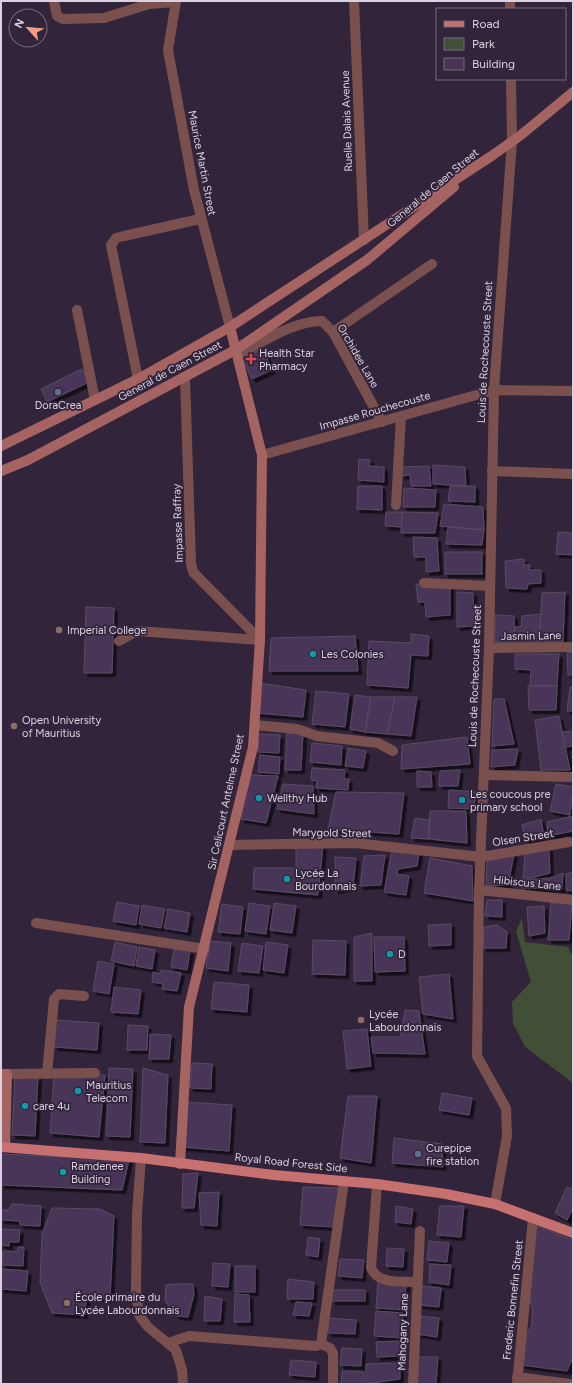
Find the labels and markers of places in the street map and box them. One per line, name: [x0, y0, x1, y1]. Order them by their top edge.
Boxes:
place label: Health Star Pharmacy: [259, 347, 315, 373]
marker: Health Star Pharmacy: [246, 354, 256, 364]
marker: DoraCrea: [53, 387, 63, 397]
place label: DoraCrea: [35, 399, 81, 412]
place label: Imperial College: [67, 624, 147, 637]
marker: Imperial College: [54, 625, 64, 635]
place label: Les Colonies: [321, 648, 384, 661]
marker: Les Colonies: [308, 649, 318, 659]
place label: Open University of Mauritius: [22, 714, 102, 740]
marker: Open University of Mauritius: [9, 721, 19, 731]
place label: Les coucous pre primary school: [470, 788, 551, 814]
place label: Wellthy Hub: [267, 792, 328, 805]
marker: Wellthy Hub: [254, 793, 264, 803]
marker: Les coucous pre primary school: [457, 795, 467, 805]
place label: Lycée La Bourdonnais: [295, 867, 356, 893]
marker: Lycée La Bourdonnais: [282, 874, 292, 884]
place label: D: [398, 948, 406, 961]
marker: D: [385, 949, 395, 959]
place label: Lycée Labourdonnais: [369, 1008, 441, 1034]
marker: Lycée Labourdonnais: [356, 1015, 366, 1025]
place label: Mauritius Telecom: [86, 1079, 131, 1105]
marker: Mauritius Telecom: [73, 1086, 83, 1096]
place label: care 4u: [33, 1100, 70, 1113]
marker: care 4u: [20, 1101, 30, 1111]
place label: Curepipe fire station: [426, 1142, 479, 1168]
marker: Curepipe fire station: [413, 1149, 423, 1159]
place label: Ramdenee Building: [71, 1160, 123, 1186]
marker: Ramdenee Building: [58, 1167, 68, 1177]
place label: École primaire du Lycée Labourdonnais: [75, 1291, 179, 1317]
marker: École primaire du Lycée Labourdonnais: [62, 1298, 72, 1308]

